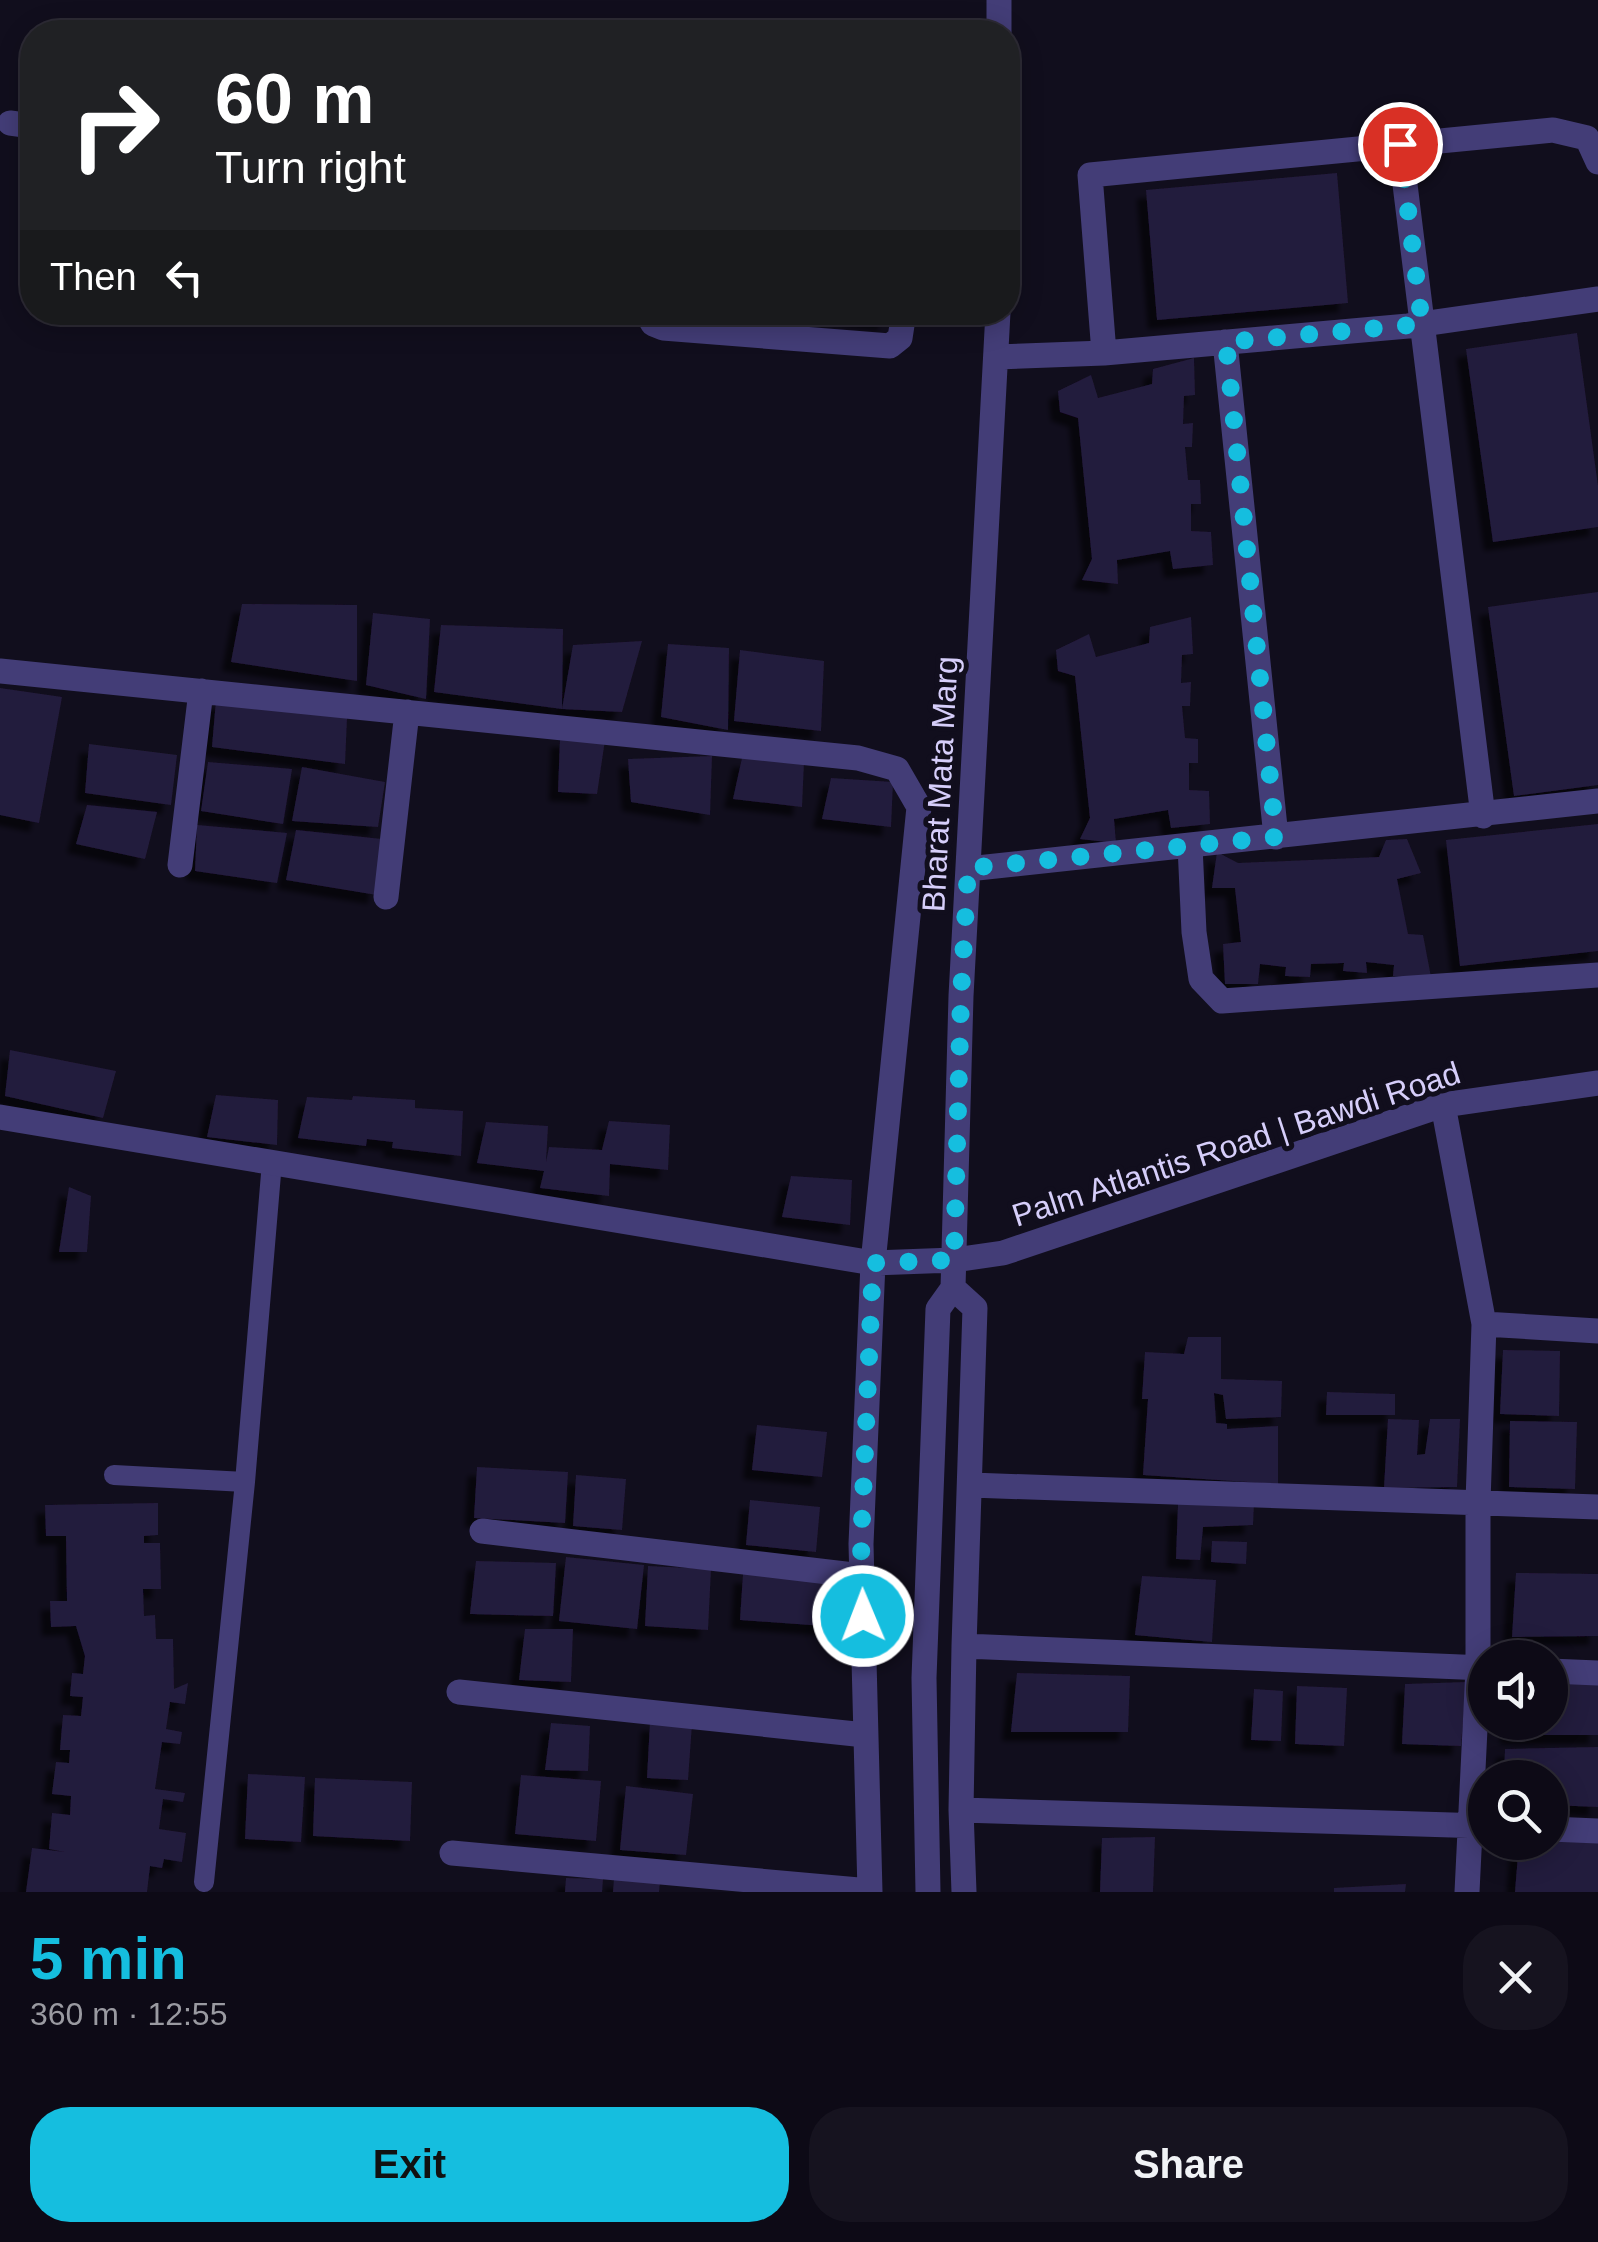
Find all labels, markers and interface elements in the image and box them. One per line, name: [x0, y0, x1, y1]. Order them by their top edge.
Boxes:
icon: right: [50, 60, 180, 190]
text: 60 m: [215, 60, 375, 138]
pin: [1358, 102, 1443, 187]
icon: arrive: [1373, 117, 1428, 172]
text: Turn right: [215, 142, 406, 193]
icon: left: [157, 250, 212, 305]
text: Then: [50, 256, 137, 298]
street label: Bharat Mata Marg: [915, 655, 965, 913]
street label: Palm Atlantis Road | Bawdi Road: [1007, 1054, 1465, 1234]
position arrow: [811, 1564, 915, 1668]
map controls: [1468, 1640, 1568, 1860]
button: sound: [1468, 1640, 1568, 1740]
button: search: [1468, 1760, 1568, 1860]
text: 5 min: [30, 1925, 187, 1992]
button: close: [1463, 1925, 1568, 2030]
text: 360 m · 12:55: [30, 1996, 227, 2032]
button: Exit: [30, 2107, 789, 2222]
button: Share: [809, 2107, 1568, 2222]

